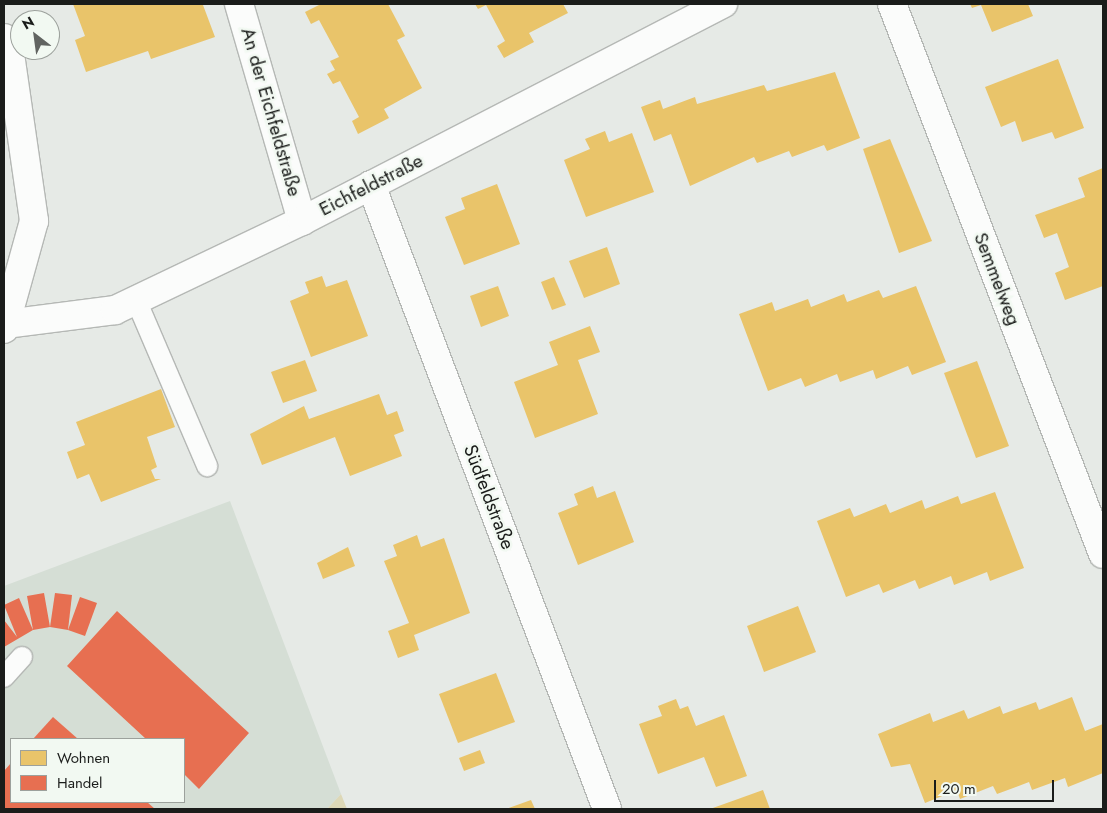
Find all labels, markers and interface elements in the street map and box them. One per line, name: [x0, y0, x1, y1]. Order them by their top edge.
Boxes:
north arrow: [10, 10, 60, 60]
text: N: [18, 11, 38, 34]
street label: An der Eichfeldstraße: [236, 25, 306, 199]
street label: Eichfeldstraße: [315, 149, 427, 221]
street label: Semmelweg: [969, 230, 1025, 328]
street label: Südfeldstraße: [459, 442, 519, 552]
legend: [10, 738, 185, 803]
text: Wohnen: [57, 747, 110, 769]
scale bar: [937, 770, 1057, 802]
text: Handel: [57, 772, 103, 794]
text: 20 m: [942, 778, 976, 800]

